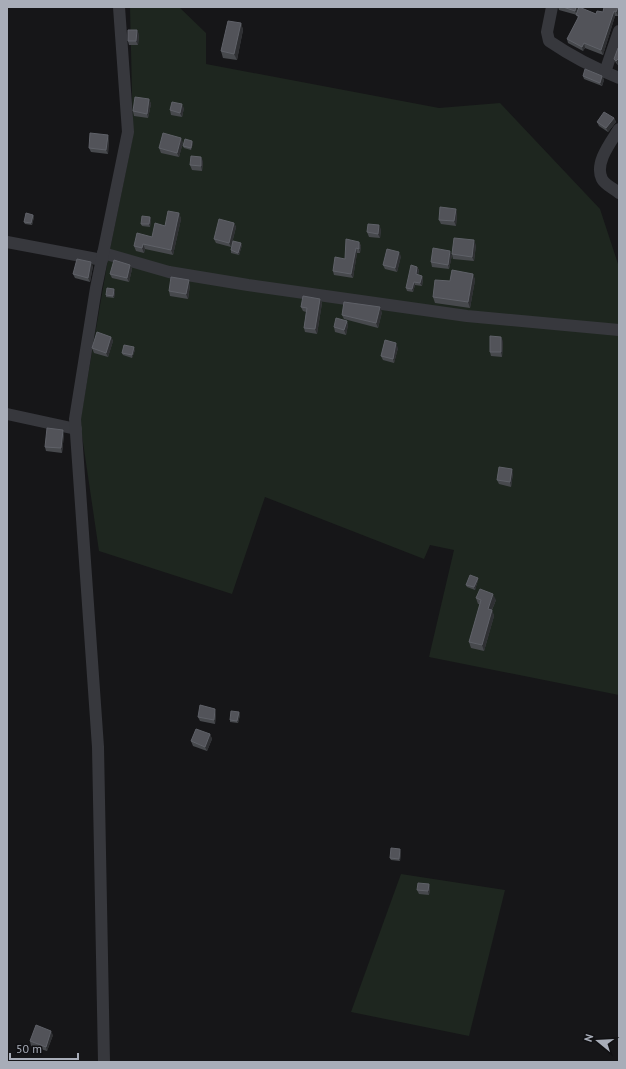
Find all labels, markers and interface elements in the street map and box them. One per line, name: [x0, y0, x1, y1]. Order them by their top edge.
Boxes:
north arrow: [578, 1021, 618, 1061]
text: N: [581, 1032, 596, 1044]
scale bar: [10, 1035, 78, 1061]
text: 50 m: [16, 1041, 42, 1056]

